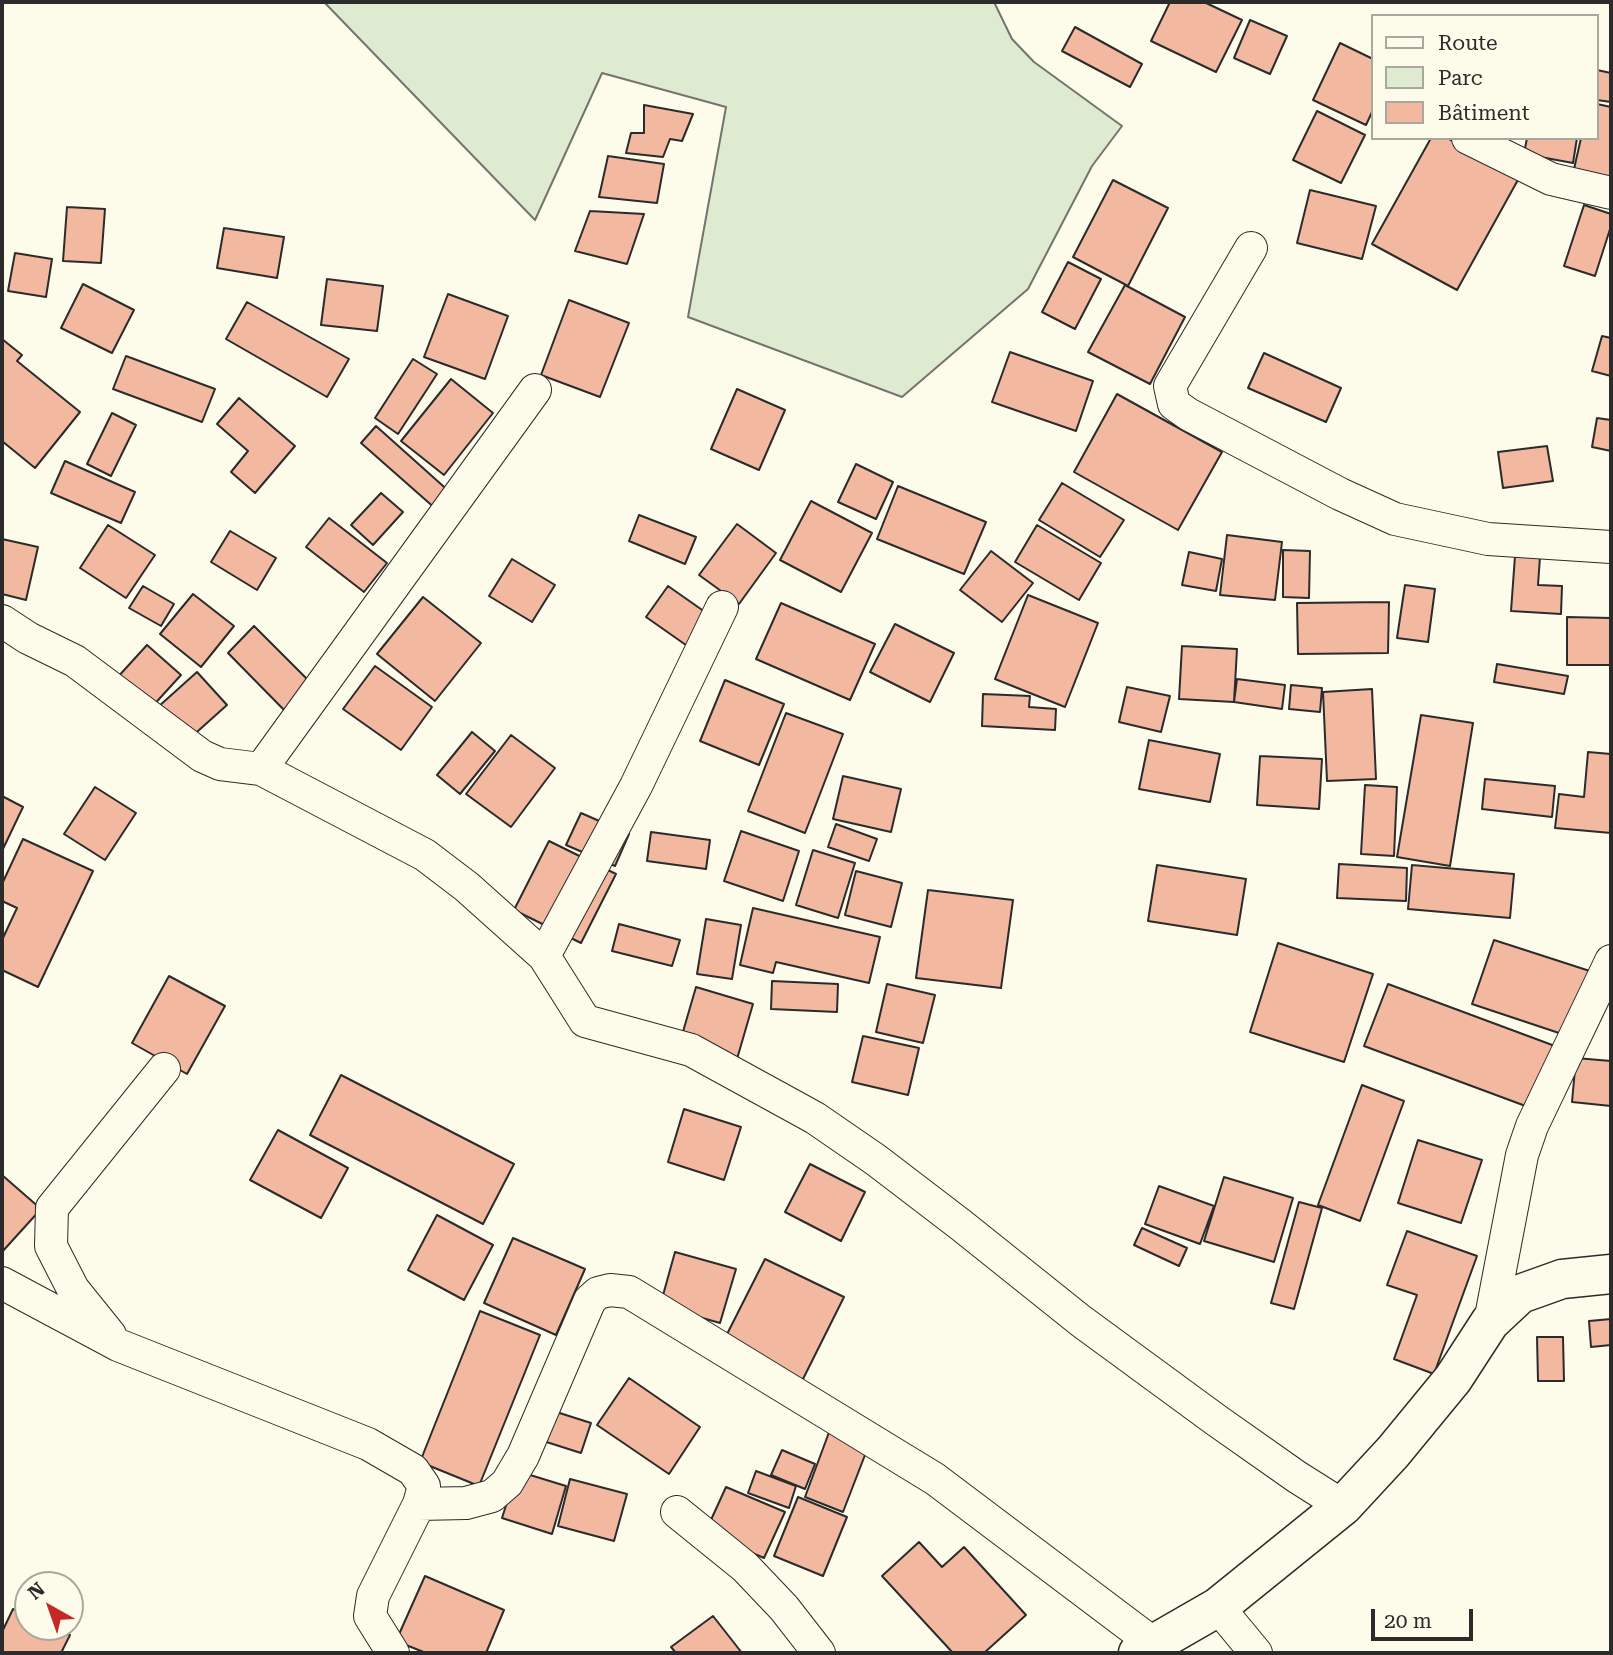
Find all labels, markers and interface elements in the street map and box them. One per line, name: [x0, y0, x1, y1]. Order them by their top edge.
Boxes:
legend: [1372, 14, 1599, 140]
text: Route: [1438, 31, 1497, 55]
text: Parc: [1438, 66, 1482, 90]
text: Bâtiment: [1438, 101, 1530, 125]
north arrow: [14, 1571, 84, 1641]
text: N: [23, 1578, 49, 1605]
scale bar: [1375, 1596, 1476, 1640]
text: 20 m: [1384, 1609, 1432, 1633]

